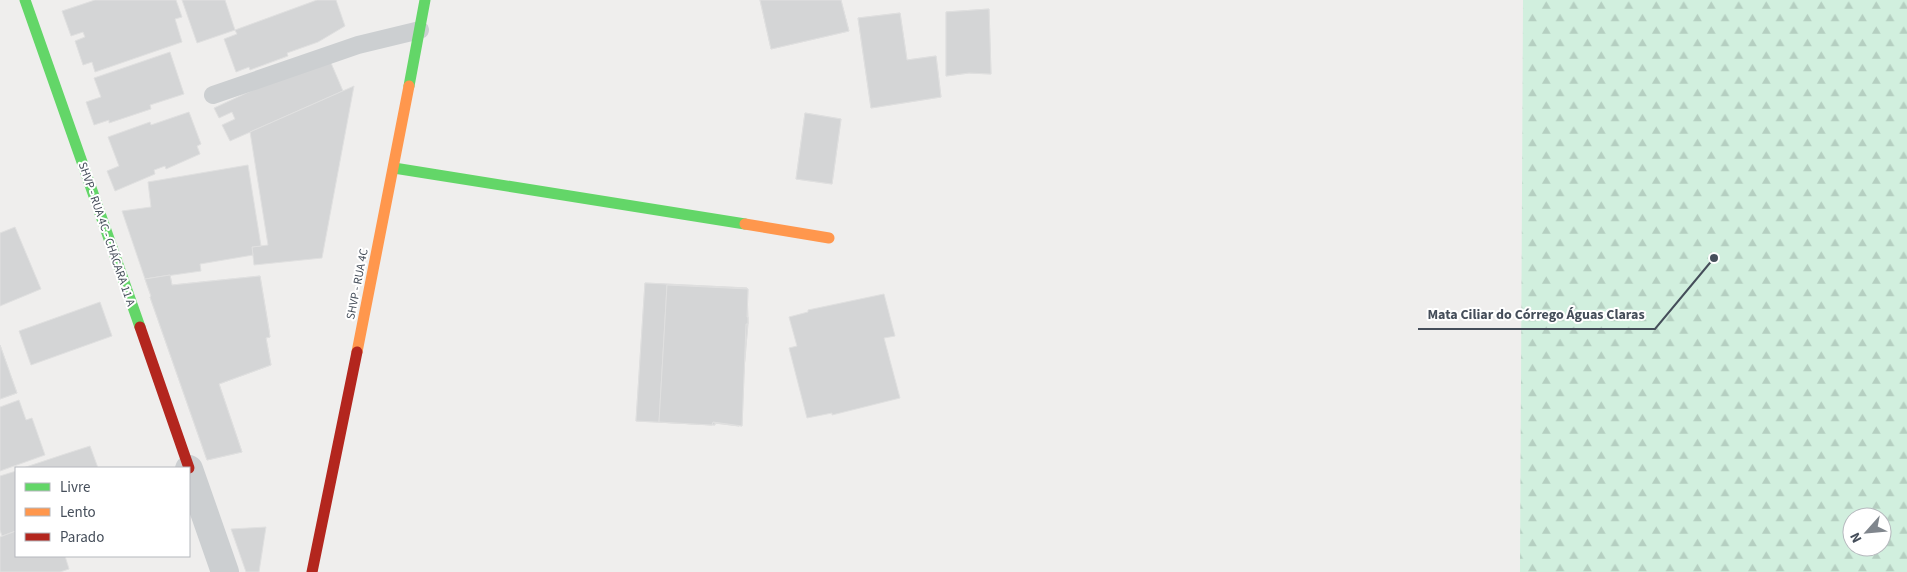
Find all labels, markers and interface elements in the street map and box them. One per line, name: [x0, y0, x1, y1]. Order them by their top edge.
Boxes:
street label: SHVP - RUA 4C - CHÁCARA 11 A: [74, 160, 139, 309]
street label: SHVP - RUA 4C: [342, 247, 373, 321]
callout: Mata Ciliar do Córrego Águas Claras: [1418, 300, 1655, 329]
text: Mata Ciliar do Córrego Águas Claras: [1427, 305, 1645, 325]
legend: [15, 467, 190, 557]
text: Livre: [60, 477, 90, 498]
text: Lento: [60, 502, 96, 523]
north arrow: [1842, 507, 1892, 557]
text: Parado: [60, 527, 104, 548]
text: N: [1845, 529, 1867, 546]

